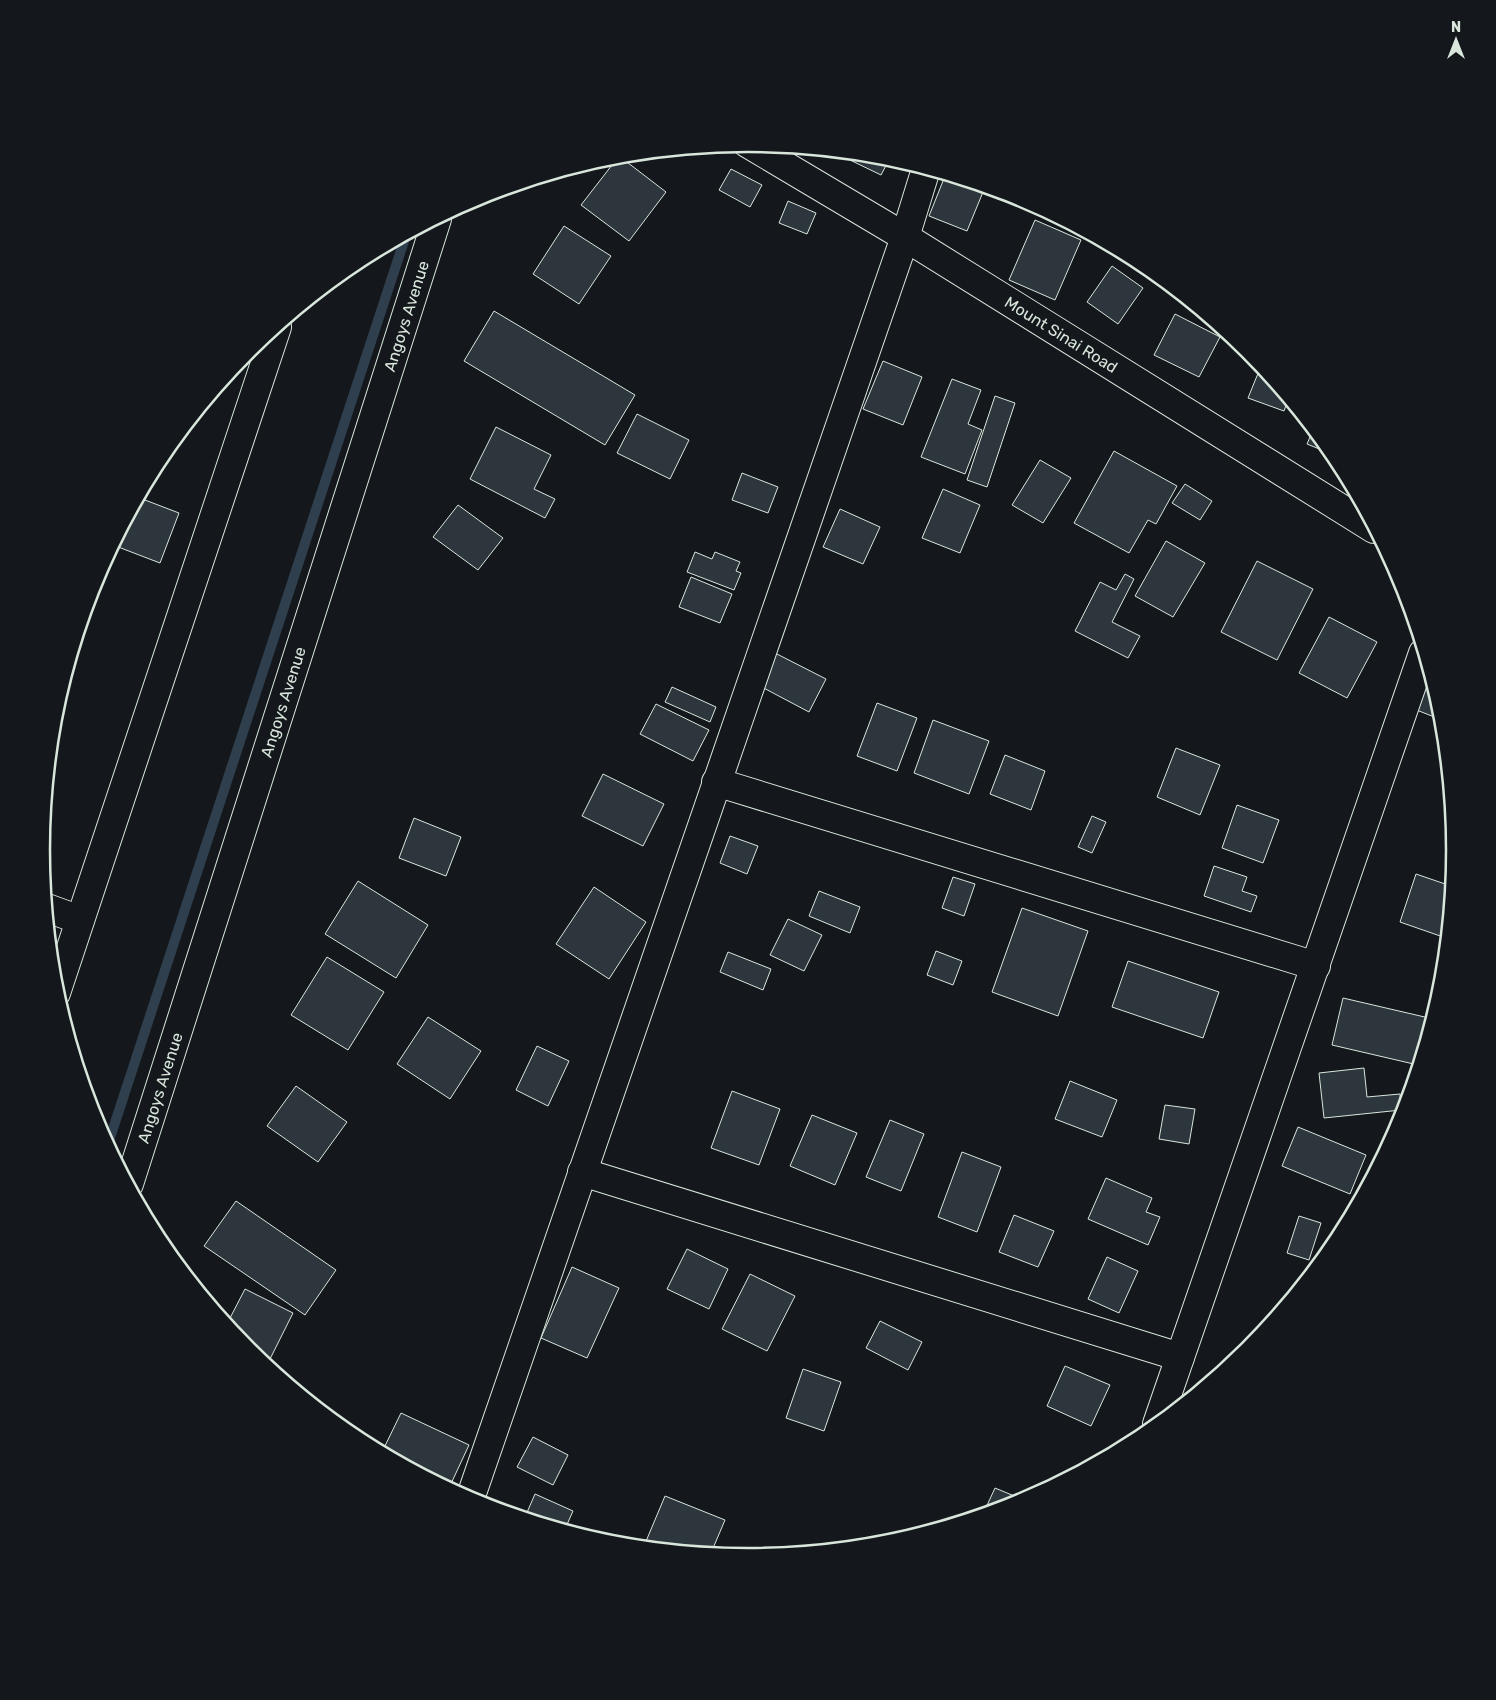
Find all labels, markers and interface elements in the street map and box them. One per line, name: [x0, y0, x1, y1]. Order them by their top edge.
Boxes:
north arrow: [1431, 15, 1481, 65]
text: N: [1451, 19, 1461, 36]
street label: Angoys Avenue: [379, 258, 433, 374]
street label: Mount Sinai Road: [1001, 292, 1121, 377]
street label: Angoys Avenue: [256, 644, 309, 760]
street label: Angoys Avenue: [133, 1030, 186, 1146]

